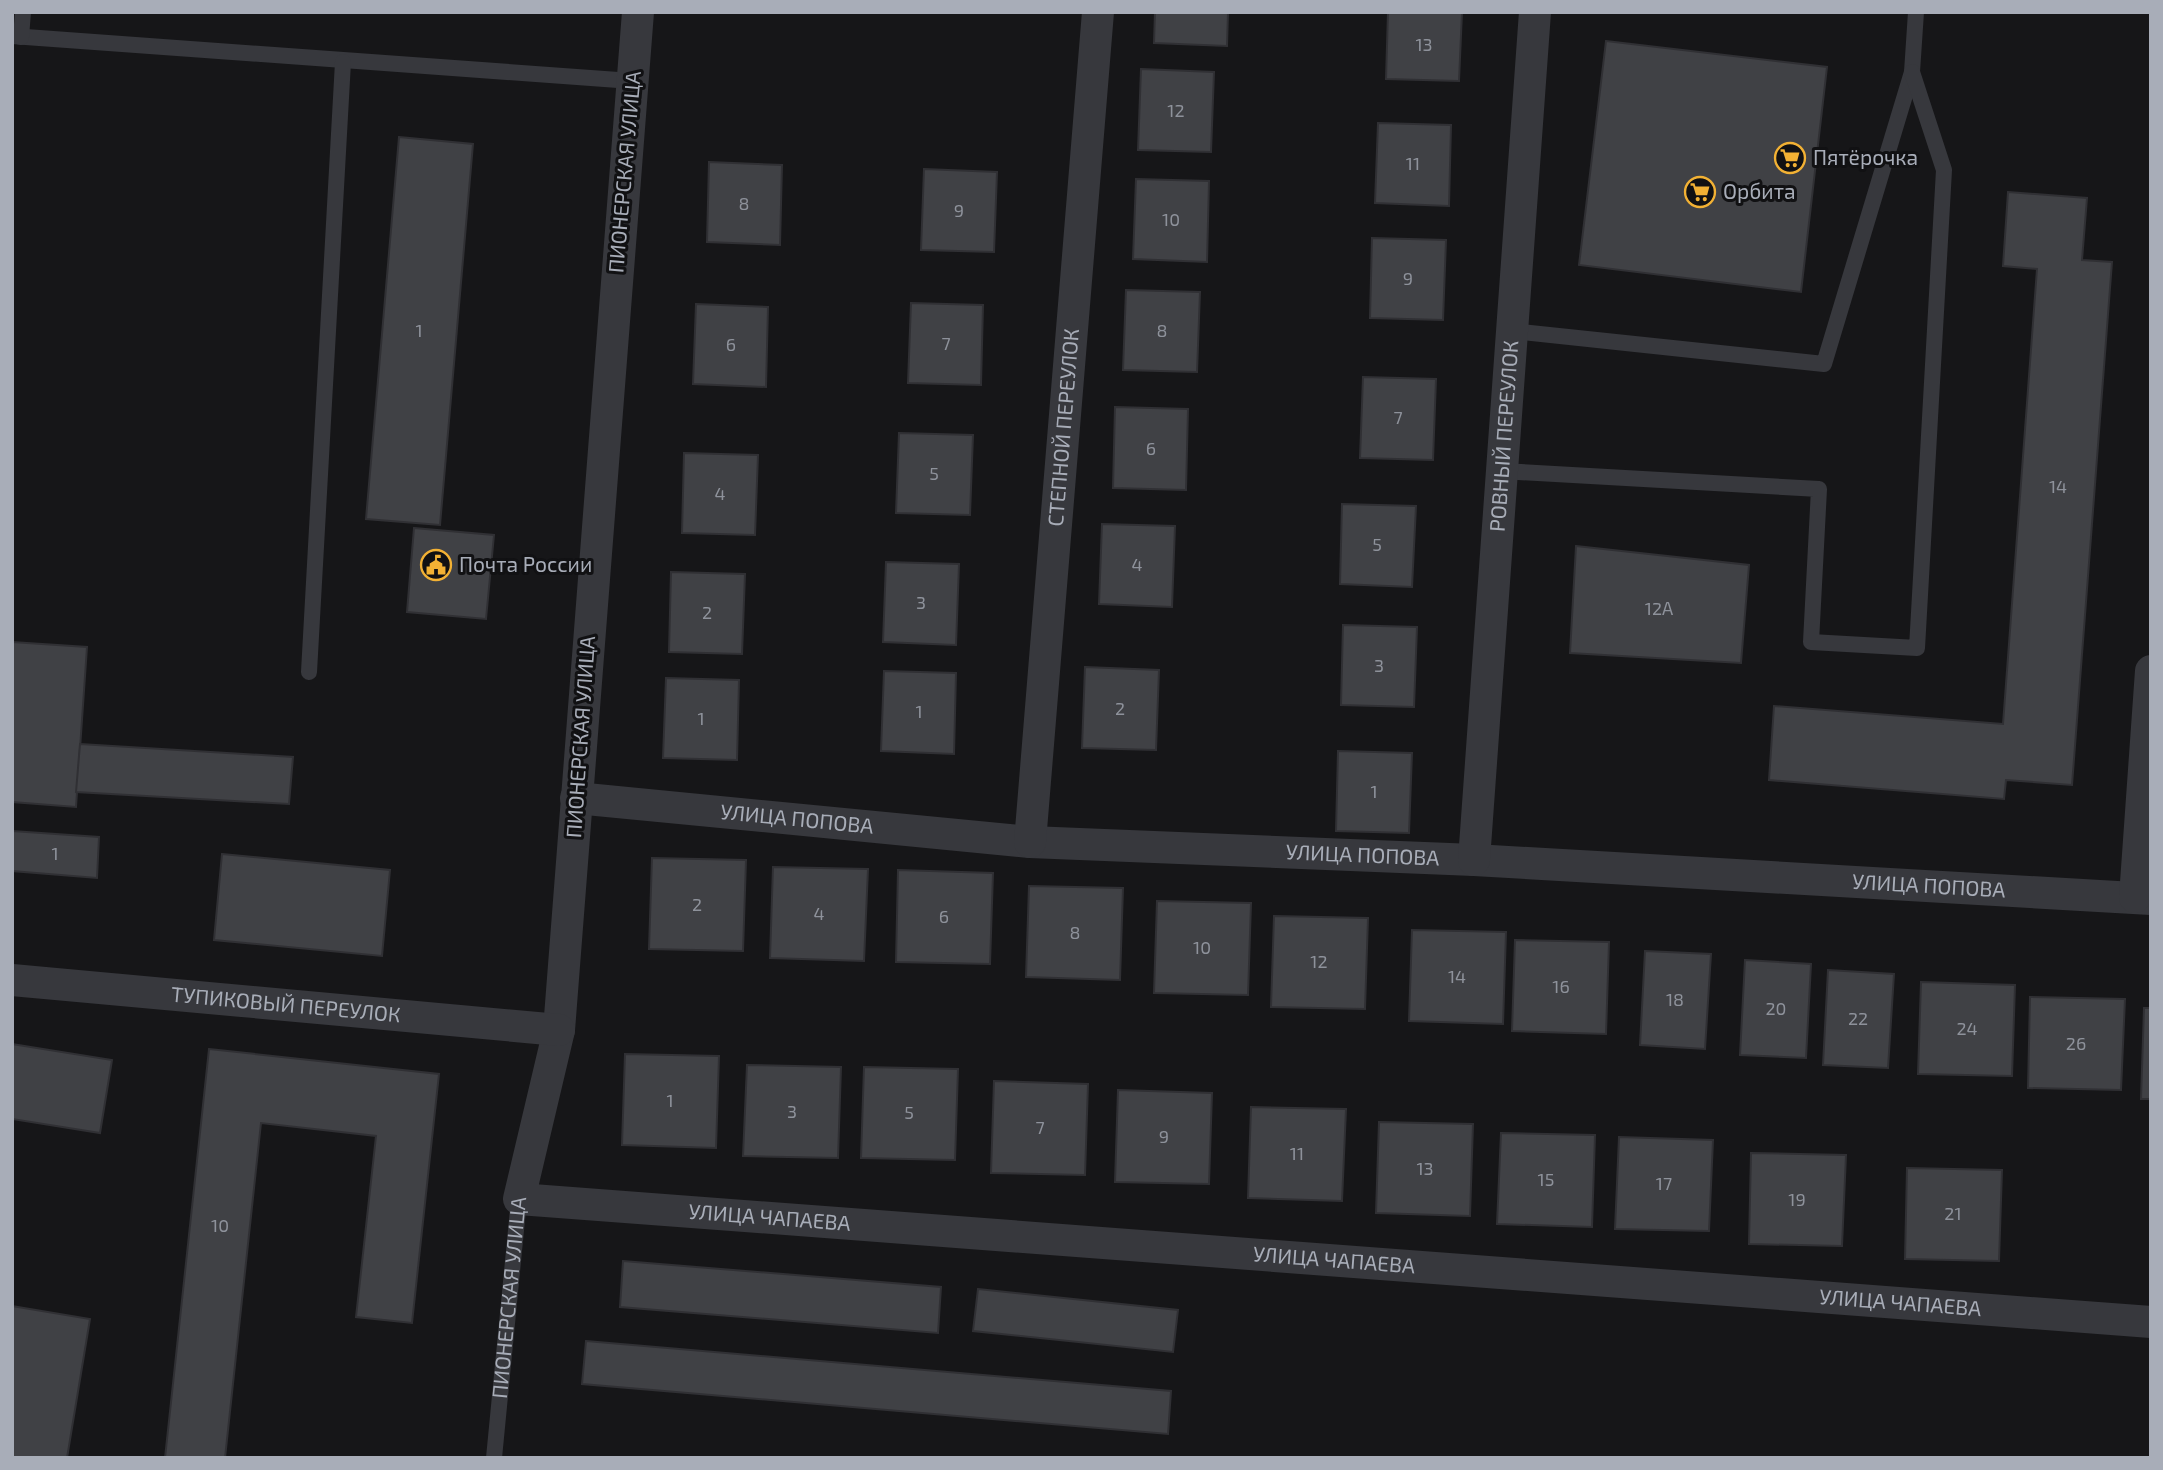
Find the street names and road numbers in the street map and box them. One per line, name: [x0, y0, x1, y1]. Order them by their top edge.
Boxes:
street label: ПИОНЕРСКАЯ УЛИЦА: [602, 70, 645, 274]
street label: СТЕПНОЙ ПЕРЕУЛОК: [1042, 327, 1083, 527]
street label: РОВНЫЙ ПЕРЕУЛОК: [1484, 340, 1522, 532]
street label: ПИОНЕРСКАЯ УЛИЦА: [560, 635, 599, 839]
street label: УЛИЦА ПОПОВА: [719, 798, 875, 838]
street label: УЛИЦА ПОПОВА: [1285, 838, 1440, 870]
street label: УЛИЦА ПОПОВА: [1851, 868, 2006, 902]
street label: ТУПИКОВЫЙ ПЕРЕУЛОК: [170, 981, 402, 1026]
street label: ПИОНЕРСКАЯ УЛИЦА: [486, 1196, 530, 1400]
street label: УЛИЦА ЧАПАЕВА: [688, 1198, 852, 1235]
street label: УЛИЦА ЧАПАЕВА: [1252, 1240, 1416, 1277]
street label: УЛИЦА ЧАПАЕВА: [1818, 1283, 1982, 1320]

